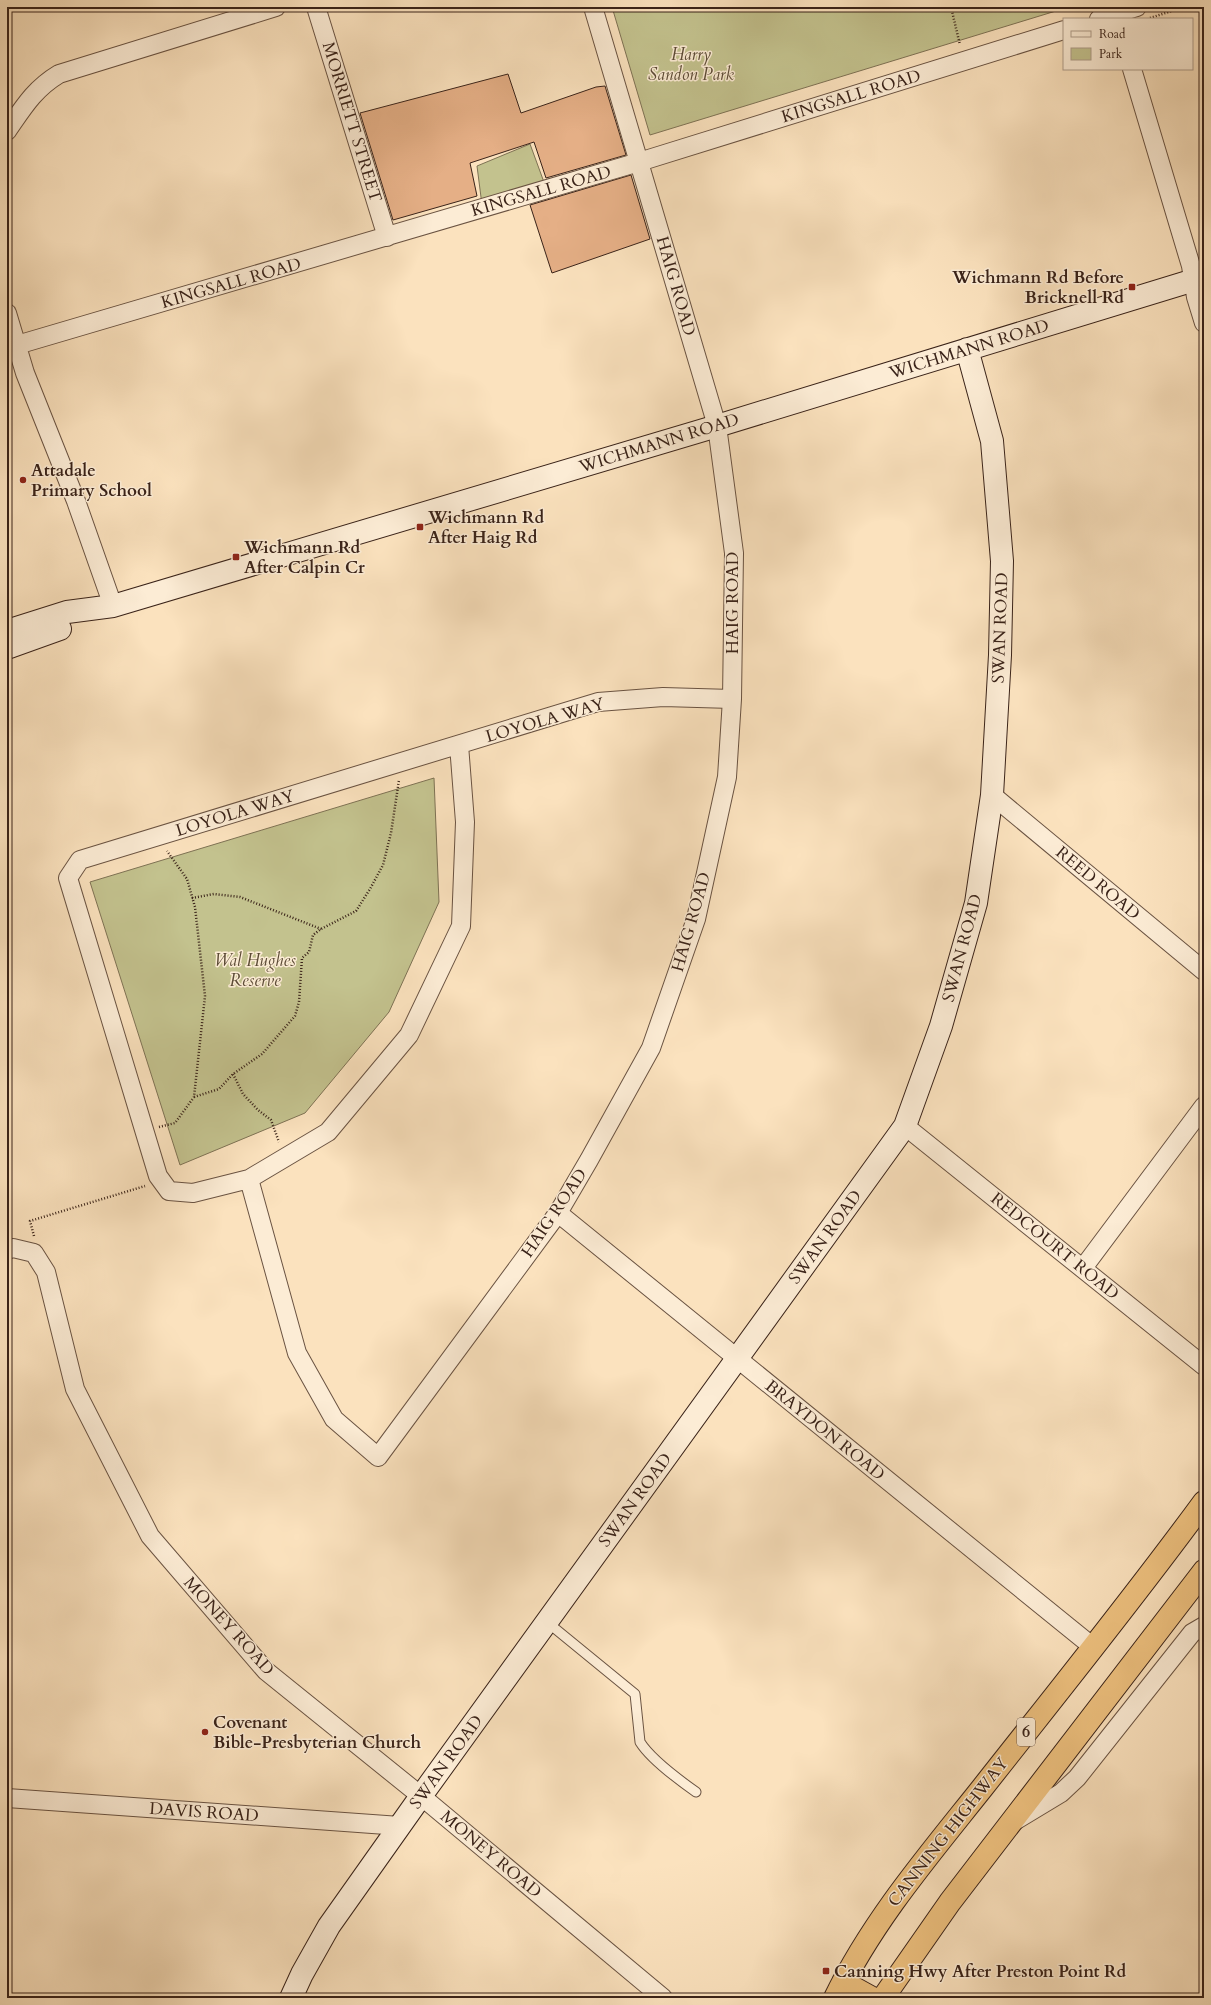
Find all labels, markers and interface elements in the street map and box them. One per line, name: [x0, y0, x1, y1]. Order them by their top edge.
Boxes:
legend: [1063, 18, 1193, 70]
text: Road: [1099, 26, 1126, 42]
street label: MORRIETT STREET: [317, 39, 387, 205]
park label: Harry Sandon Park: [648, 43, 735, 86]
text: Park: [1099, 46, 1123, 62]
street label: KINGSALL ROAD: [779, 64, 924, 128]
street label: KINGSALL ROAD: [468, 160, 614, 222]
street label: HAIG ROAD: [651, 234, 701, 339]
street label: KINGSALL ROAD: [158, 252, 304, 314]
place label: Wichmann Rd Before Bricknell Rd: [951, 266, 1124, 309]
marker: Wichmann Rd Before Bricknell Rd: [1127, 282, 1137, 292]
street label: WICHMANN ROAD: [885, 314, 1052, 385]
street label: WICHMANN ROAD: [575, 408, 742, 479]
place label: Attadale Primary School: [31, 459, 152, 502]
marker: Attadale Primary School: [18, 475, 28, 485]
place label: Wichmann Rd After Haig Rd: [427, 506, 545, 549]
marker: Wichmann Rd After Haig Rd: [415, 522, 425, 532]
place label: Wichmann Rd After Calpin Cr: [243, 536, 365, 579]
marker: Wichmann Rd After Calpin Cr: [231, 552, 241, 562]
street label: HAIG ROAD: [721, 552, 744, 654]
street label: SWAN ROAD: [987, 572, 1013, 684]
street label: LOYOLA WAY: [483, 692, 608, 748]
street label: LOYOLA WAY: [173, 784, 297, 842]
street label: REED ROAD: [1051, 841, 1145, 925]
street label: HAIG ROAD: [666, 869, 716, 974]
street label: SWAN ROAD: [937, 891, 987, 1005]
park label: Wal Hughes Reserve: [214, 949, 296, 992]
street label: HAIG ROAD: [516, 1164, 592, 1262]
street label: SWAN ROAD: [783, 1185, 867, 1289]
street label: REDCOURT ROAD: [986, 1187, 1124, 1305]
street label: BRAYDON ROAD: [760, 1374, 890, 1486]
street label: SWAN ROAD: [593, 1448, 677, 1552]
street label: MONEY ROAD: [179, 1572, 280, 1680]
street label: SWAN ROAD: [404, 1710, 488, 1814]
place label: Covenant Bible-Presbyterian Church: [213, 1711, 421, 1754]
road number: 6: [1017, 1718, 1035, 1746]
marker: Covenant Bible-Presbyterian Church: [200, 1727, 210, 1737]
street label: CANNING HIGHWAY: [882, 1752, 1014, 1911]
street label: DAVIS ROAD: [148, 1797, 260, 1827]
street label: MONEY ROAD: [436, 1805, 547, 1903]
place label: Canning Hwy After Preston Point Rd: [834, 1960, 1127, 1983]
marker: Canning Hwy After Preston Point Rd: [821, 1966, 831, 1976]

